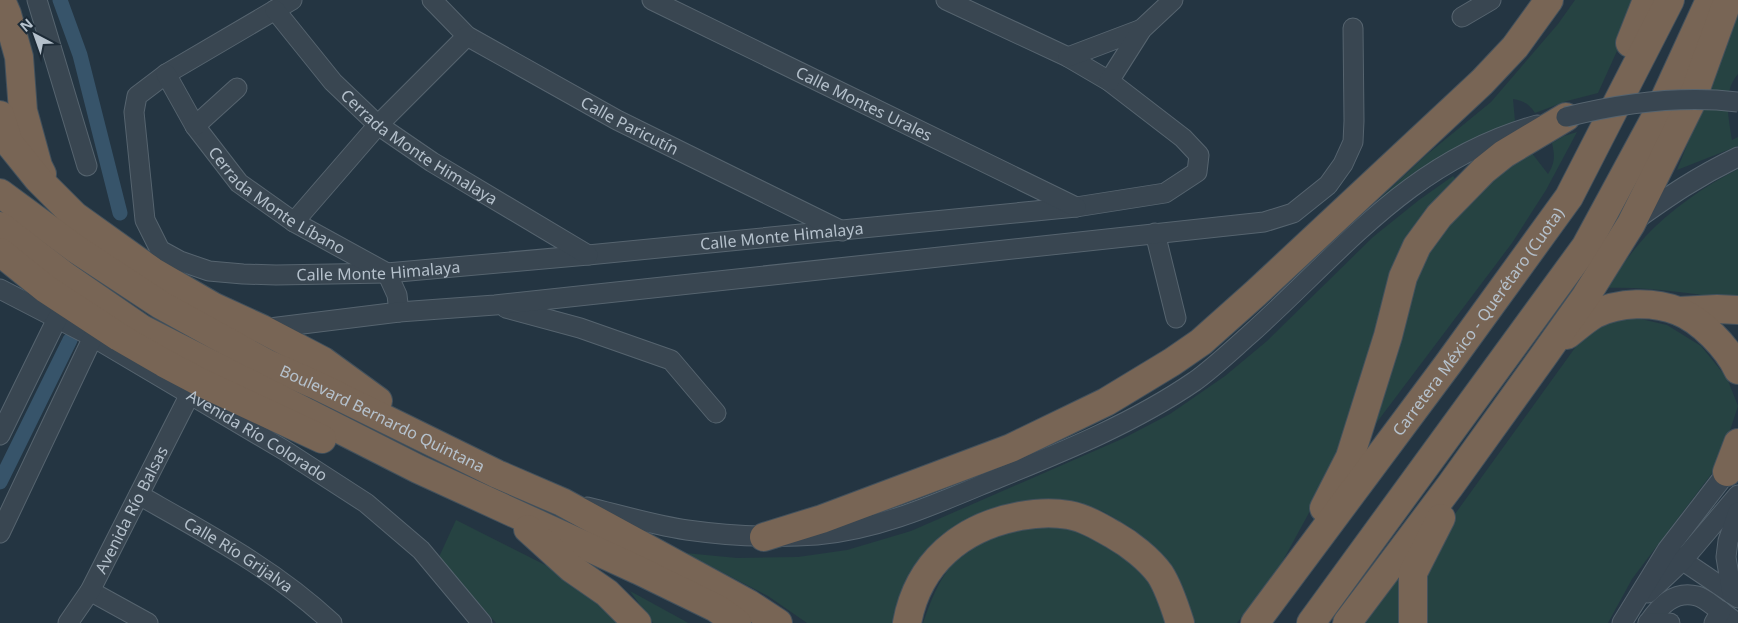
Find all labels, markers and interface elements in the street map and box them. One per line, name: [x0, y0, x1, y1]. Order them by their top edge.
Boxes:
north arrow: [10, 10, 60, 60]
text: N: [16, 14, 37, 36]
street label: Calle Montes Urales: [792, 61, 936, 146]
street label: Cerrada Monte Himalaya: [336, 84, 502, 210]
street label: Calle Paricutín: [577, 91, 682, 160]
street label: Cerrada Monte Líbano: [204, 142, 349, 259]
street label: Carretera México - Querétaro (Cuota): [1387, 203, 1569, 440]
street label: Calle Monte Himalaya: [699, 217, 864, 255]
street label: Calle Monte Himalaya: [296, 255, 461, 286]
street label: Boulevard Bernardo Quintana: [276, 360, 489, 477]
street label: Avenida Río Colorado: [183, 384, 332, 486]
street label: Avenida Río Balsas: [90, 442, 173, 577]
street label: Calle Río Grijalva: [180, 512, 298, 597]

